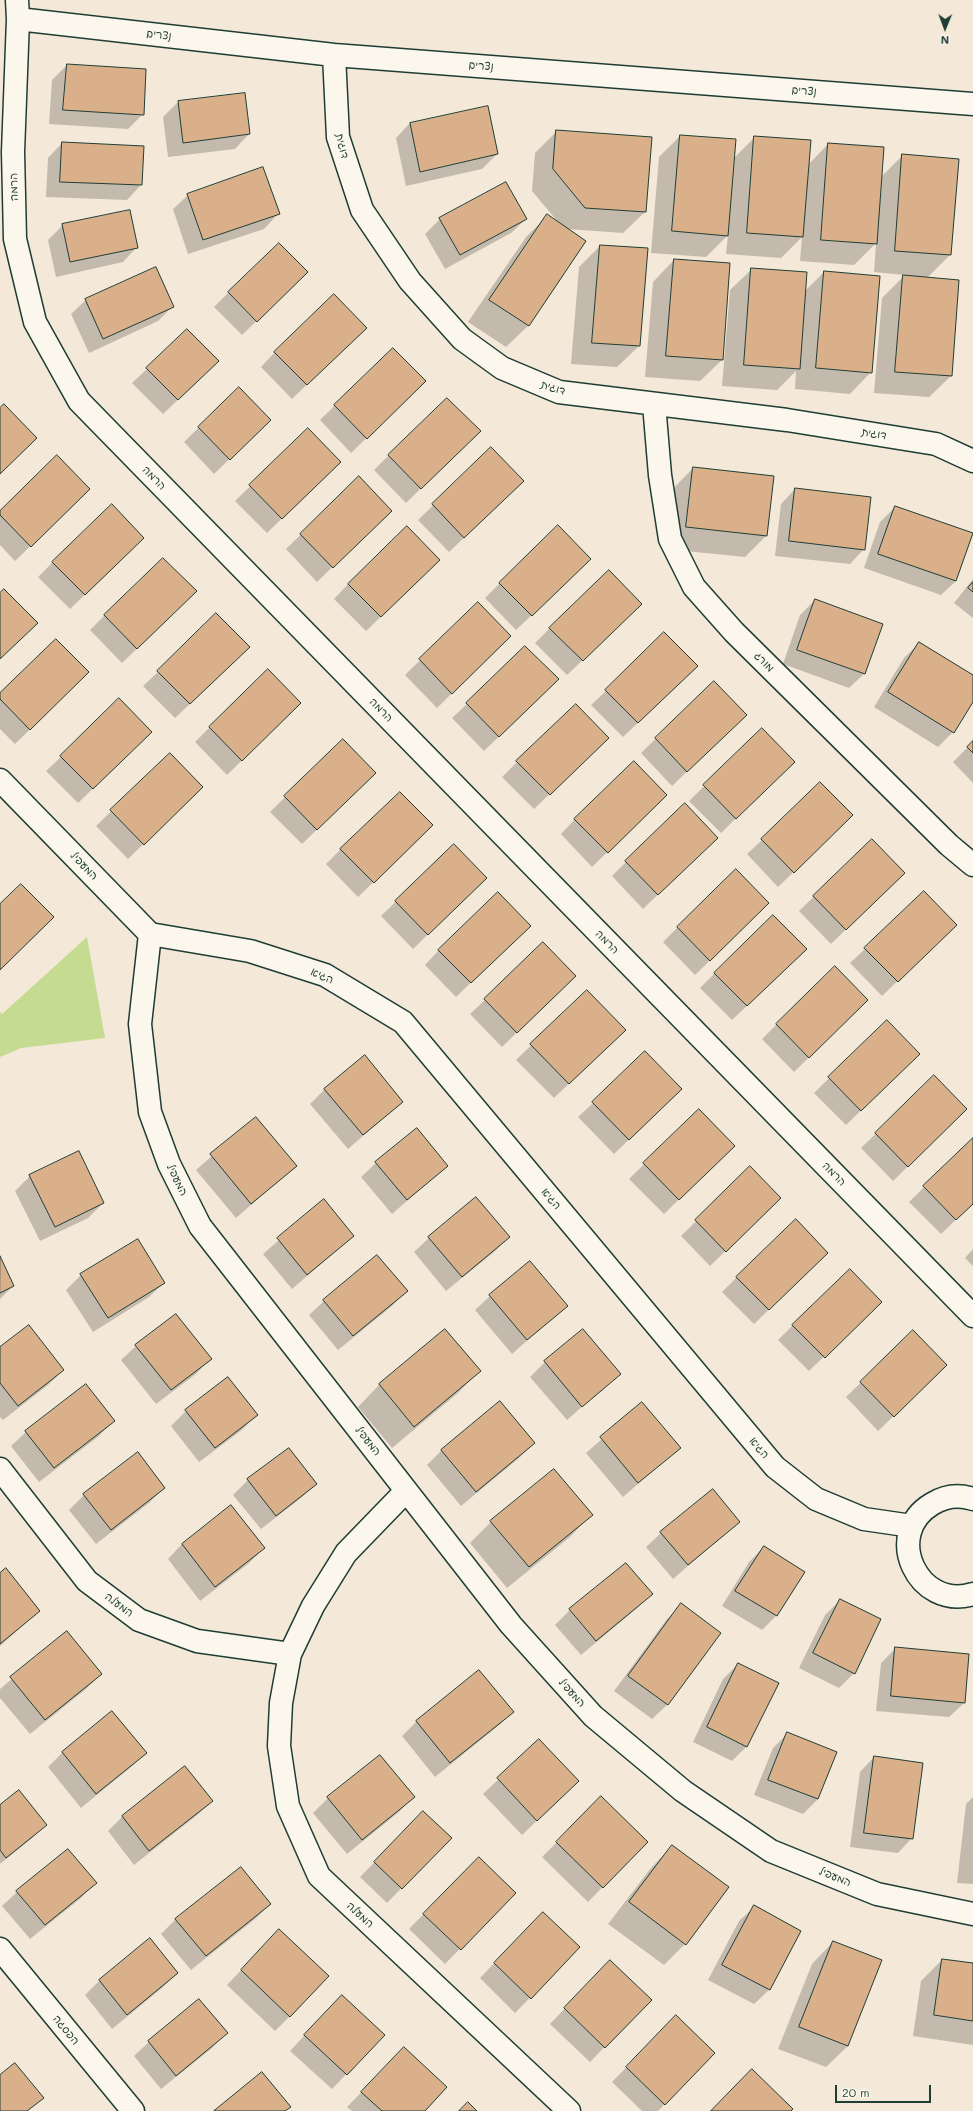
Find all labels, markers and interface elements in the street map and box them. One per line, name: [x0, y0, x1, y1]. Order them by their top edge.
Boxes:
north arrow: [925, 8, 965, 48]
street label: נצרים: [146, 27, 172, 43]
text: N: [940, 33, 949, 48]
street label: נצרים: [468, 59, 494, 73]
street label: נצרים: [791, 84, 817, 98]
street label: דוגית: [333, 132, 351, 160]
street label: הרמה: [7, 173, 21, 201]
street label: דוגית: [539, 378, 567, 398]
street label: דוגית: [860, 426, 888, 442]
street label: הרמה: [139, 463, 169, 493]
street label: מורג: [751, 649, 777, 675]
street label: הרמה: [366, 695, 396, 725]
street label: המעפיל: [67, 849, 101, 883]
street label: הרמה: [592, 927, 622, 957]
street label: הגיא: [309, 965, 335, 987]
street label: הרמה: [819, 1159, 849, 1189]
street label: המעפיל: [164, 1162, 190, 1198]
street label: הגיא: [538, 1186, 564, 1212]
street label: המעפיל: [352, 1424, 384, 1458]
street label: הגיא: [746, 1435, 772, 1461]
street label: המעלה: [102, 1590, 136, 1620]
street label: המעפיל: [556, 1676, 588, 1710]
street label: המעפיל: [817, 1864, 853, 1890]
street label: המעלה: [344, 1899, 376, 1931]
street label: הפסגה: [50, 2012, 82, 2048]
scale bar: [837, 2077, 933, 2103]
text: 20 m: [842, 2084, 870, 2100]

